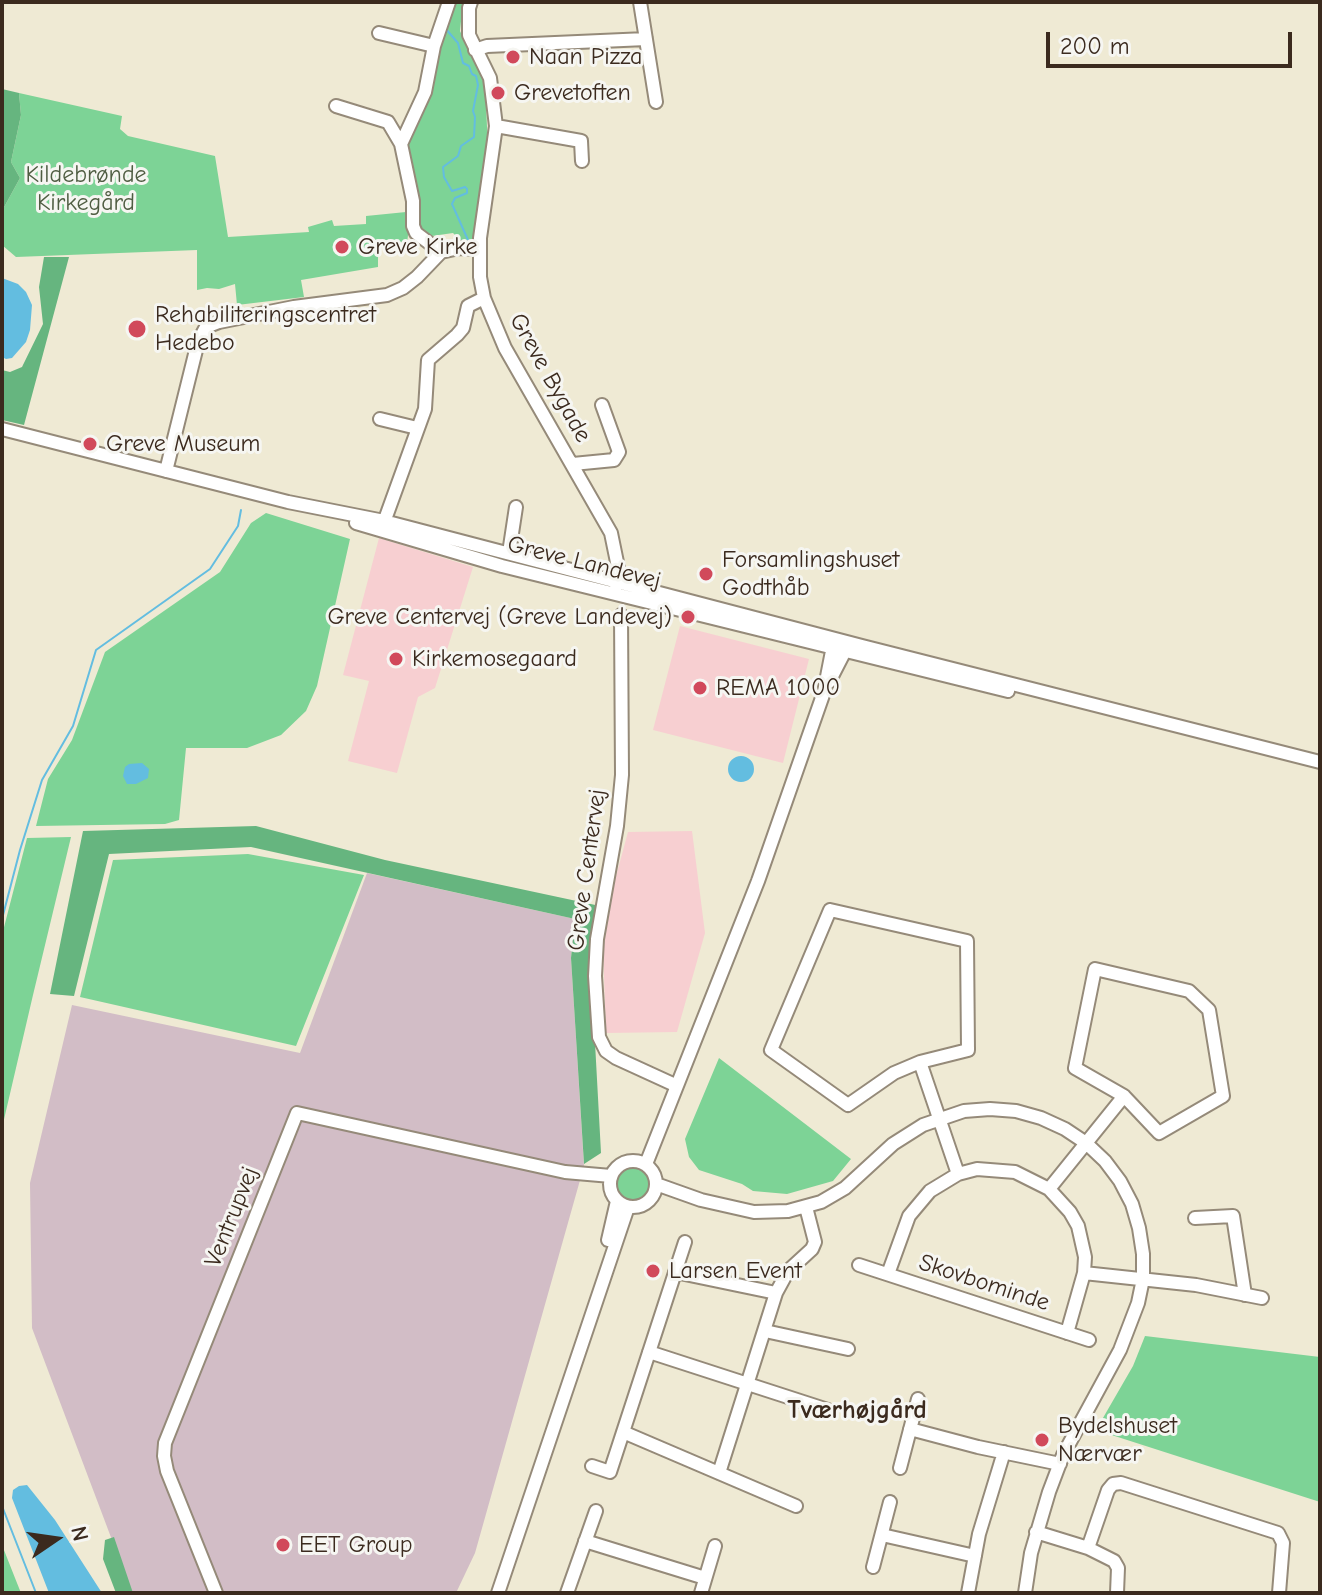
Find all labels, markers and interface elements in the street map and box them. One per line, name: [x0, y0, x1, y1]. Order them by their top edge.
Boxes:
scale bar: [1050, 16, 1296, 66]
text: 200 m: [1060, 32, 1130, 60]
place label: Naan Pizza: [529, 43, 642, 71]
marker: Naan Pizza: [504, 48, 522, 66]
place label: Grevetoften: [514, 79, 631, 107]
marker: Grevetoften: [489, 84, 507, 102]
park label: Kildebrønde Kirkegård: [25, 161, 147, 217]
place label: Greve Kirke: [358, 233, 477, 261]
marker: Greve Kirke: [333, 238, 351, 256]
place label: Rehabiliteringscentret Hedebo: [155, 301, 376, 357]
street label: Greve Bygade: [503, 308, 597, 448]
marker: Rehabiliteringscentret Hedebo: [126, 318, 148, 340]
place label: Greve Museum: [106, 430, 260, 458]
marker: Greve Museum: [81, 435, 99, 453]
street label: Greve Landevej: [504, 530, 664, 596]
place label: Forsamlingshuset Godthåb: [722, 546, 899, 602]
marker: Forsamlingshuset Godthåb: [697, 565, 715, 583]
place label: Greve Centervej (Greve Landevej): [327, 603, 672, 631]
marker: Greve Centervej (Greve Landevej): [679, 608, 697, 626]
place label: Kirkemosegaard: [412, 645, 577, 673]
marker: Kirkemosegaard: [387, 650, 405, 668]
place label: REMA 1000: [716, 674, 840, 702]
marker: REMA 1000: [691, 679, 709, 697]
street label: Greve Centervej: [561, 787, 613, 953]
street label: Ventrupvej: [199, 1163, 265, 1271]
street label: Skovbominde: [915, 1248, 1053, 1318]
place label: Larsen Event: [669, 1257, 802, 1285]
marker: Larsen Event: [644, 1262, 662, 1280]
district label: Tværhøjgård: [787, 1395, 927, 1427]
place label: Bydelshuset Nærvær: [1058, 1412, 1177, 1468]
marker: Bydelshuset Nærvær: [1033, 1431, 1051, 1449]
north arrow: [16, 1499, 96, 1579]
text: N: [65, 1524, 94, 1544]
place label: EET Group: [299, 1531, 412, 1559]
marker: EET Group: [274, 1536, 292, 1554]

